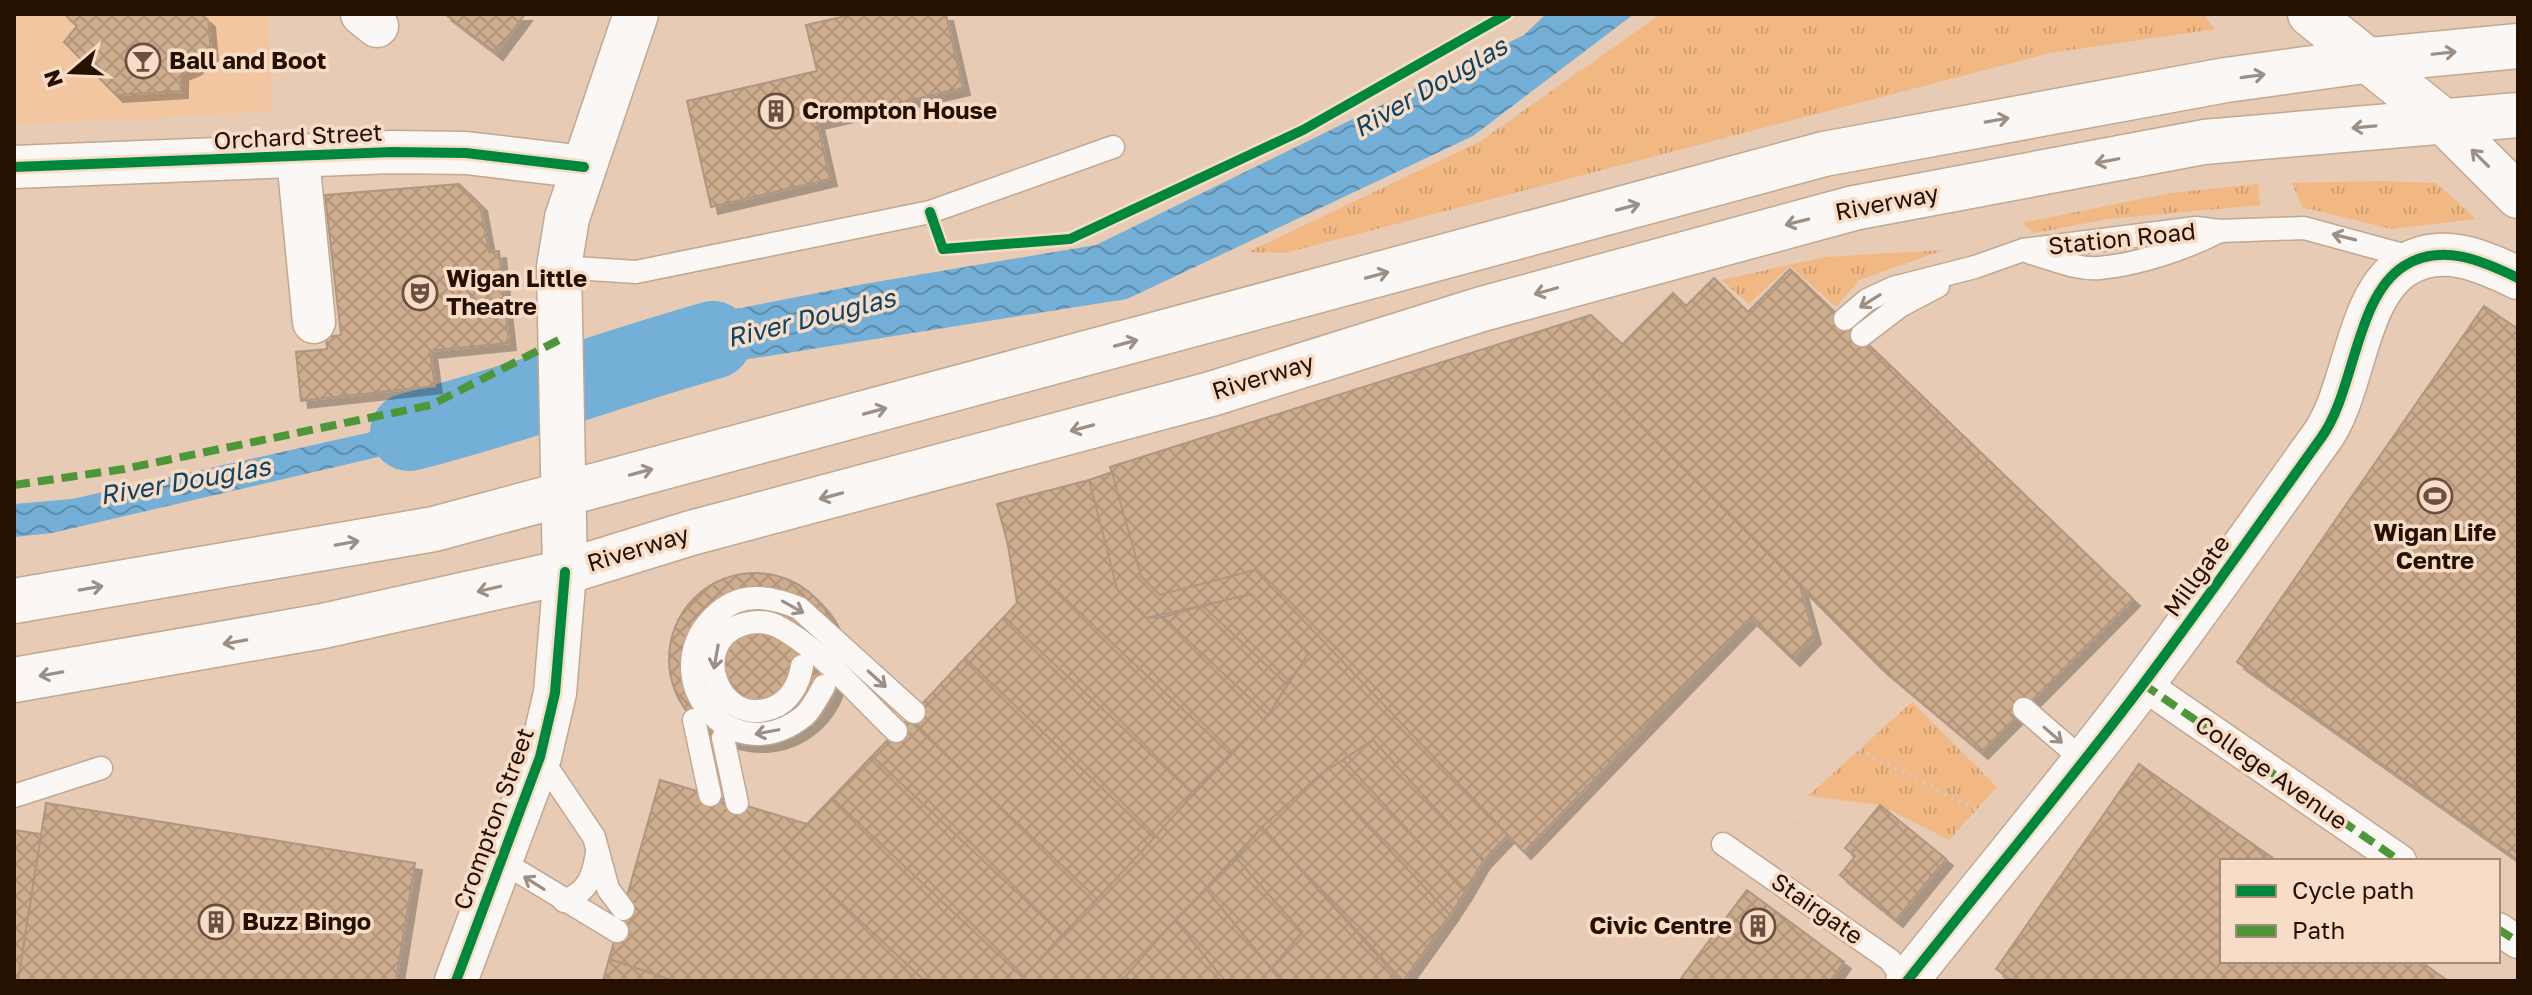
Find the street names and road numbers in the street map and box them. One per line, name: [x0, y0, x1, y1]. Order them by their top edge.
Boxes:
street label: Orchard Street: [213, 117, 383, 154]
street label: Riverway: [1832, 177, 1941, 226]
street label: Station Road: [2047, 215, 2197, 260]
street label: Riverway: [1208, 346, 1317, 405]
street label: Riverway: [583, 518, 692, 577]
street label: Millgate: [2156, 529, 2235, 622]
street label: College Avenue: [2190, 709, 2354, 835]
street label: Crompton Street: [446, 723, 539, 913]
street label: Stairgate: [1766, 866, 1869, 950]

